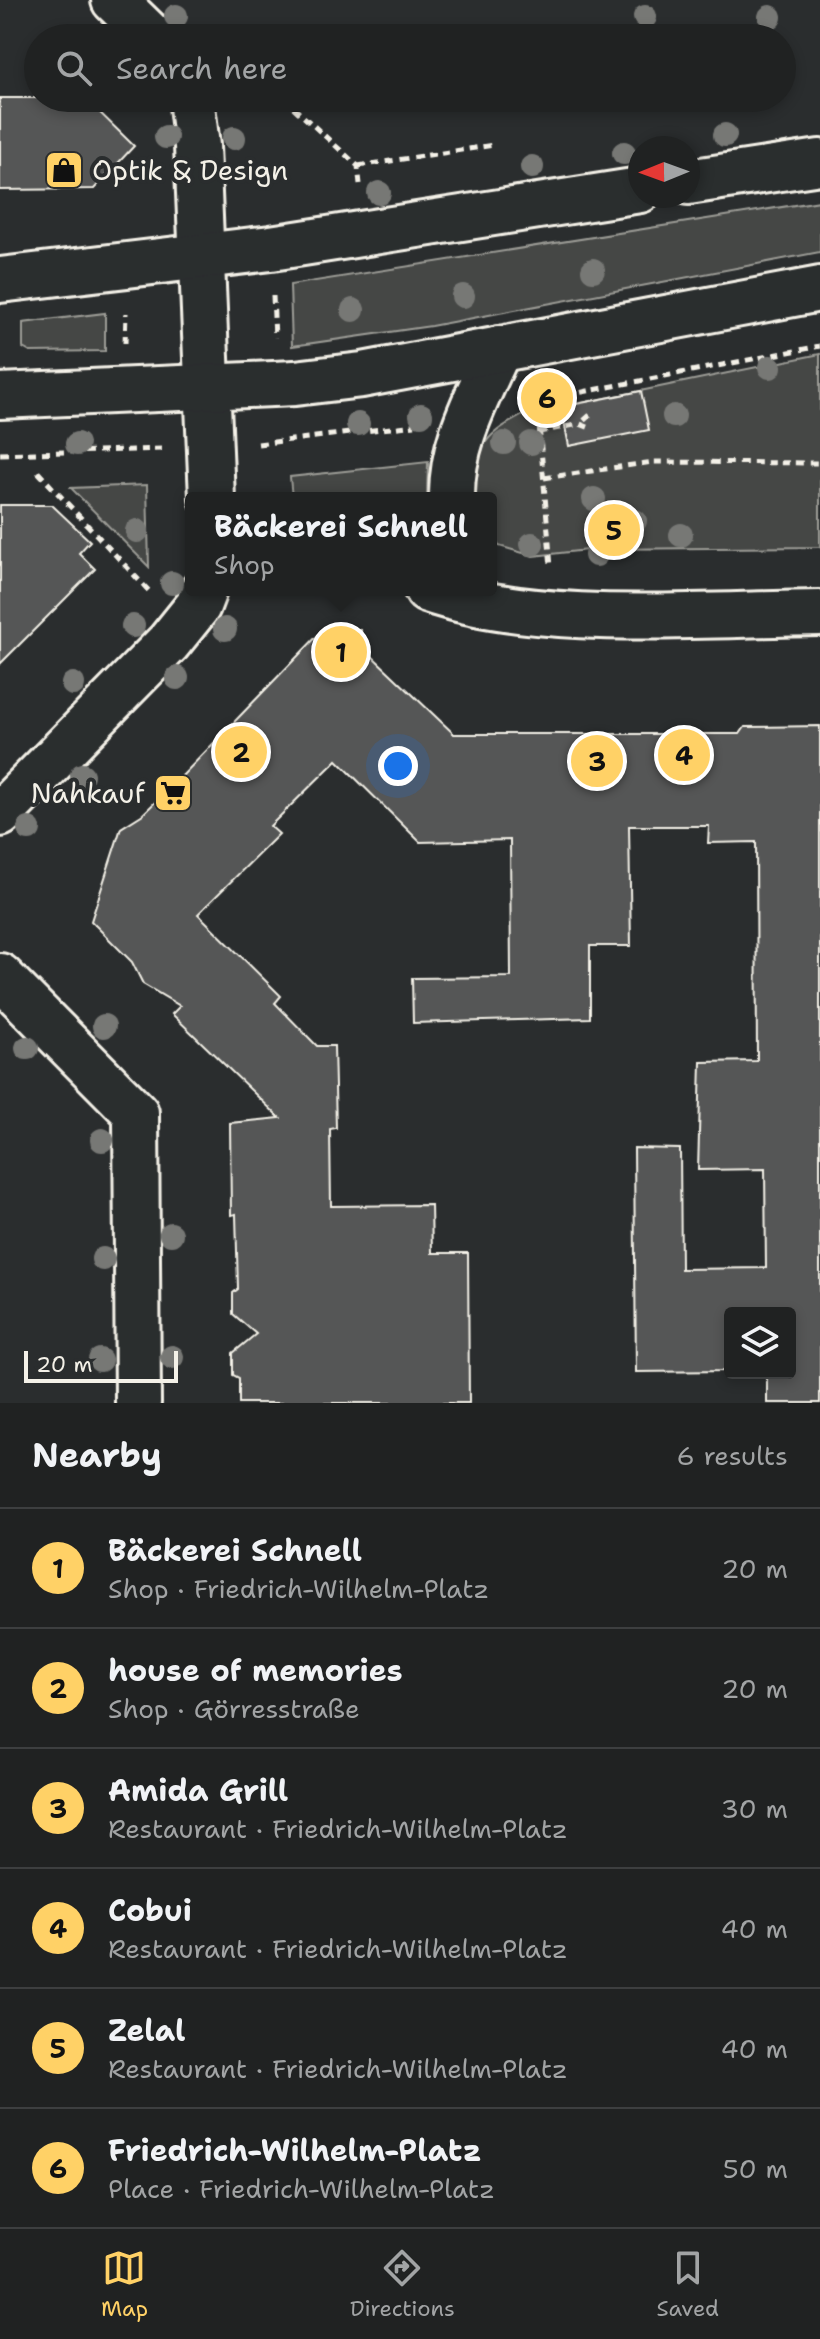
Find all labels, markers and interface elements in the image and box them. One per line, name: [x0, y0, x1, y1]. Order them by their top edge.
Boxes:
search box: [24, 24, 796, 112]
icon: search: [52, 46, 96, 90]
text: Search here: [116, 48, 287, 89]
north arrow: [628, 136, 700, 208]
shop icon: Optik & Design: [43, 149, 85, 191]
place label: Optik & Design: [92, 151, 288, 189]
pin: 6: [521, 368, 573, 428]
popup: [185, 492, 497, 596]
pin: 5: [588, 500, 640, 560]
text: Bäckerei Schnell: [214, 506, 468, 547]
text: Shop: [214, 547, 275, 582]
pin: 1: [315, 622, 367, 682]
pin: 2: [215, 722, 267, 782]
pin: 4: [658, 725, 710, 785]
pin: 3: [571, 731, 623, 791]
your location: [378, 746, 418, 786]
supermarket icon: Nahkauf: [152, 772, 194, 814]
place label: Nahkauf: [31, 774, 146, 812]
map controls: [724, 1307, 796, 1379]
button: layers: [724, 1307, 796, 1379]
scale bar: [24, 1347, 178, 1383]
text: 20 m: [36, 1350, 93, 1379]
text: Nearby: [32, 1432, 162, 1478]
text: 6 results: [676, 1438, 788, 1473]
text: Bäckerei Schnell: [108, 1530, 362, 1571]
text: 1: [52, 1551, 64, 1586]
text: 20 m: [721, 1551, 788, 1586]
text: Shop · Friedrich-Wilhelm-Platz: [108, 1571, 489, 1606]
text: house of memories: [108, 1650, 403, 1691]
text: 2: [49, 1671, 67, 1706]
text: 20 m: [721, 1671, 788, 1706]
text: Shop · Görresstraße: [108, 1691, 360, 1726]
text: Amida Grill: [108, 1770, 288, 1811]
text: 3: [49, 1791, 67, 1826]
text: 30 m: [721, 1791, 788, 1826]
text: Restaurant · Friedrich-Wilhelm-Platz: [108, 1811, 568, 1846]
text: Cobui: [108, 1890, 192, 1931]
text: 4: [49, 1911, 67, 1946]
text: 40 m: [721, 1911, 788, 1946]
text: Restaurant · Friedrich-Wilhelm-Platz: [108, 1931, 568, 1966]
text: Zelal: [108, 2010, 185, 2051]
text: 5: [50, 2031, 66, 2066]
text: 40 m: [721, 2031, 788, 2066]
text: Restaurant · Friedrich-Wilhelm-Platz: [108, 2051, 568, 2086]
text: Friedrich-Wilhelm-Platz: [108, 2130, 482, 2171]
text: 6: [49, 2151, 67, 2186]
text: 50 m: [723, 2151, 788, 2186]
text: Place · Friedrich-Wilhelm-Platz: [108, 2171, 495, 2206]
tab: Map: [101, 2246, 148, 2323]
tab: Directions: [350, 2246, 455, 2323]
tab: Saved: [657, 2246, 719, 2323]

